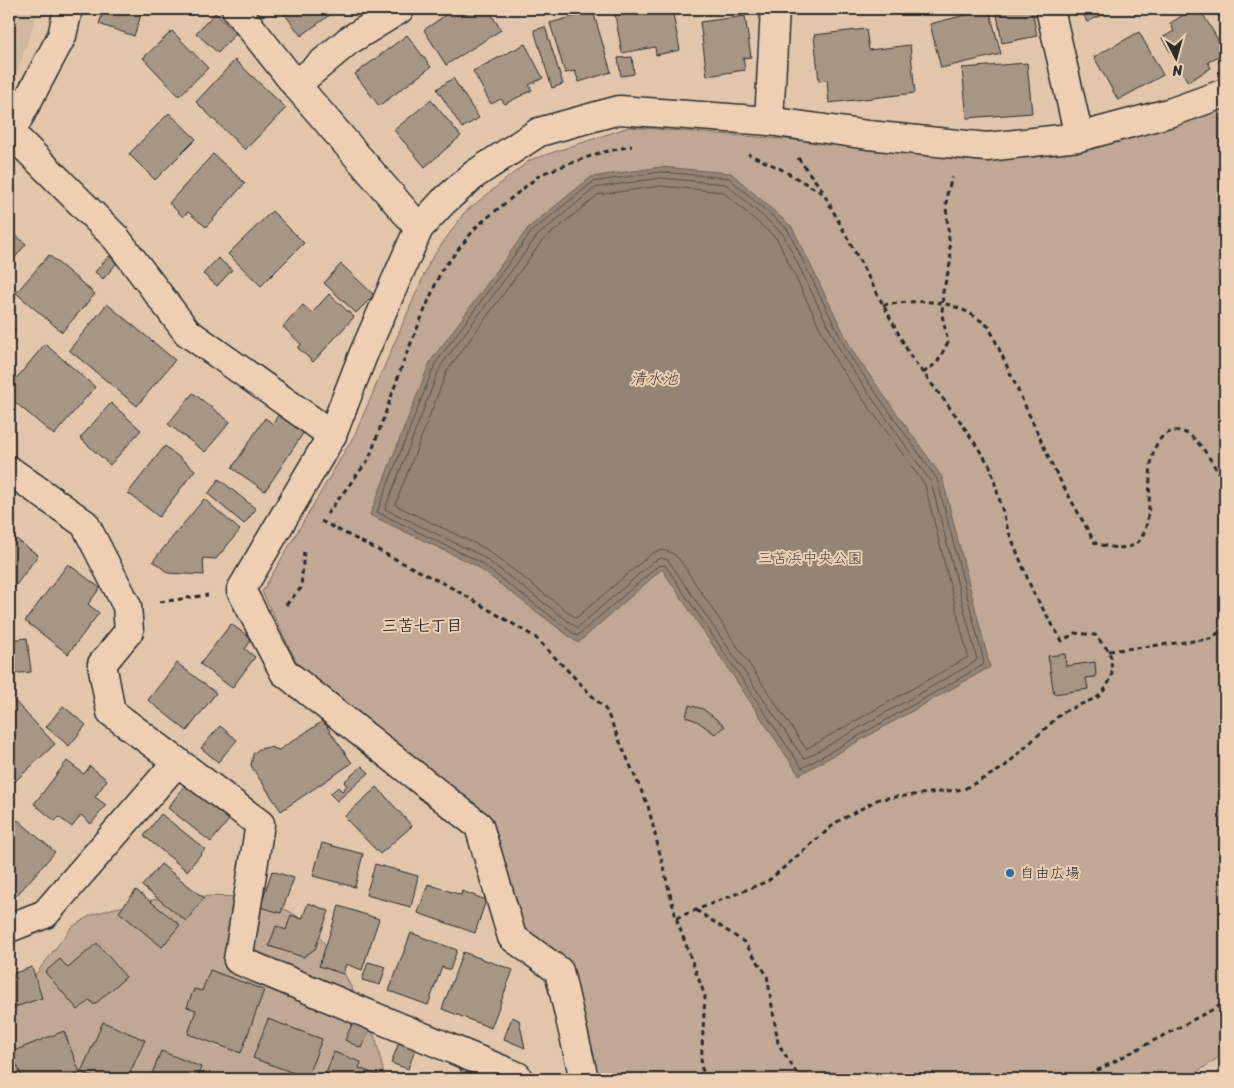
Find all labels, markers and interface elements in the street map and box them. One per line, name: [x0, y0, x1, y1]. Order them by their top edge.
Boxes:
north arrow: [1152, 32, 1202, 82]
text: N: [1171, 57, 1184, 83]
water label: 清水池: [630, 364, 679, 393]
park label: 三苫浜中央公園: [757, 545, 863, 571]
district label: 三苫七丁目: [382, 611, 462, 640]
place label: 自由広場: [1020, 860, 1080, 886]
marker: 自由広場: [1004, 867, 1016, 879]

